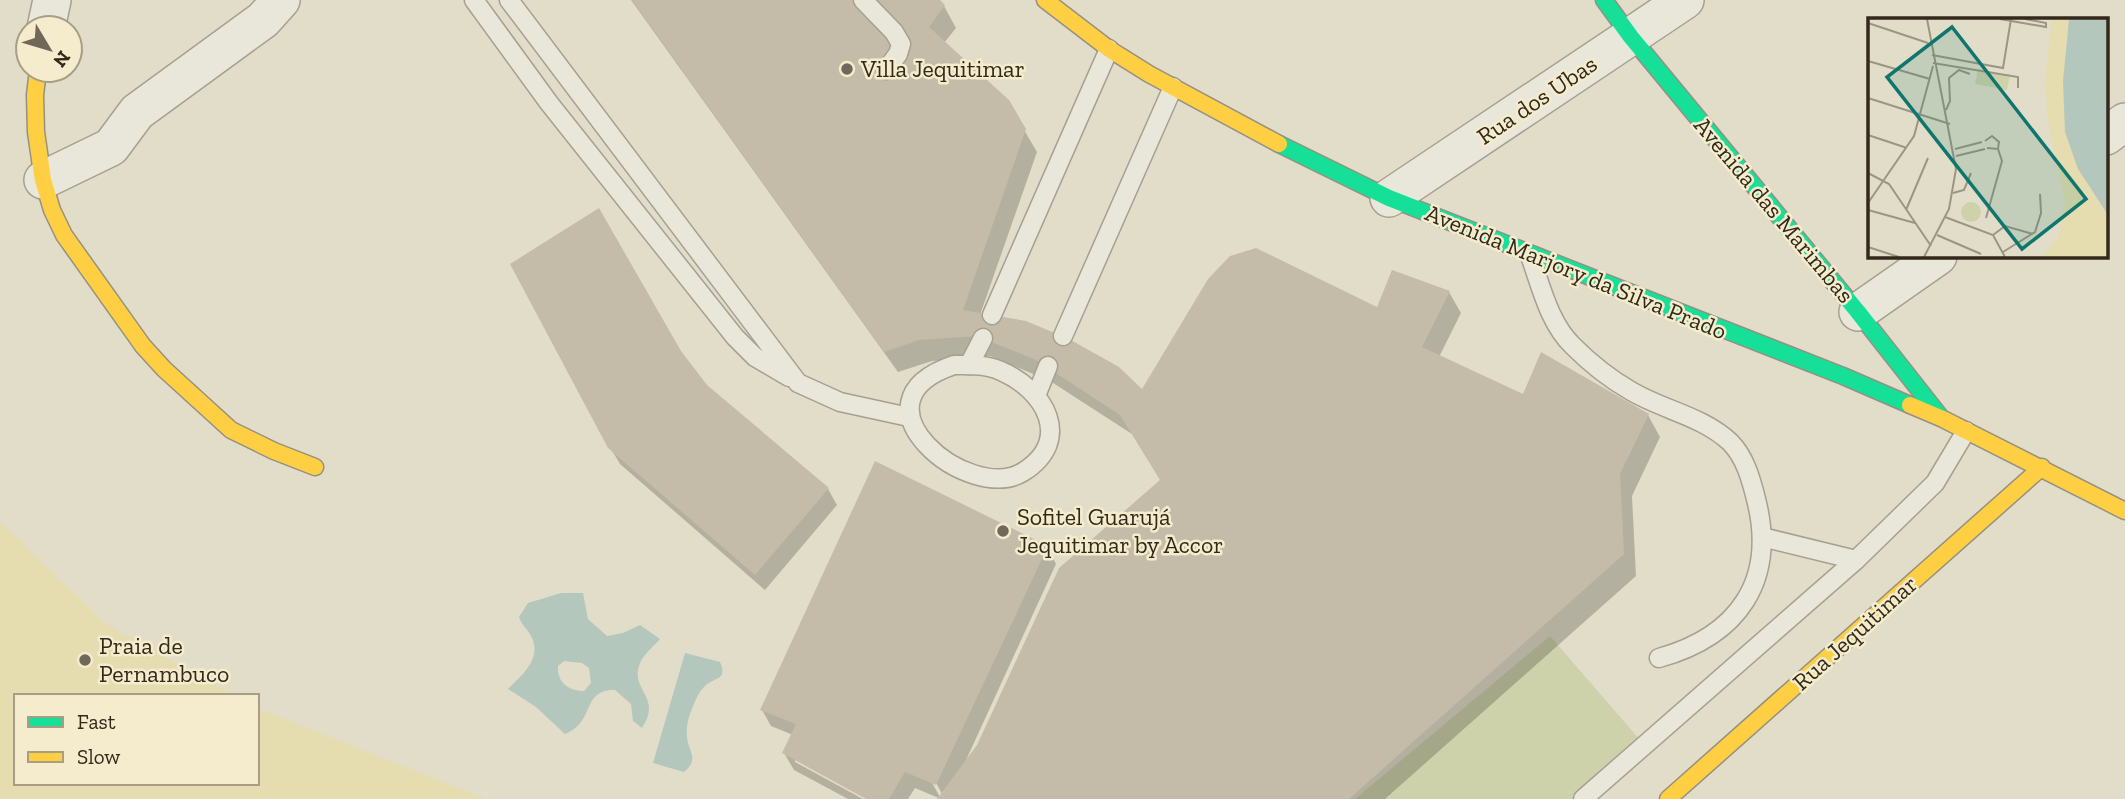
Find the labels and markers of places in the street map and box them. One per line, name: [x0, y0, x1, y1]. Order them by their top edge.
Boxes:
place label: Villa Jequitimar: [860, 54, 1025, 83]
marker: Villa Jequitimar: [839, 61, 855, 77]
place label: Sofitel Guarujá Jequitimar by Accor: [1017, 502, 1223, 559]
marker: Sofitel Guarujá Jequitimar by Accor: [995, 523, 1011, 539]
place label: Praia de Pernambuco: [99, 631, 229, 688]
marker: Praia de Pernambuco: [77, 652, 93, 668]

